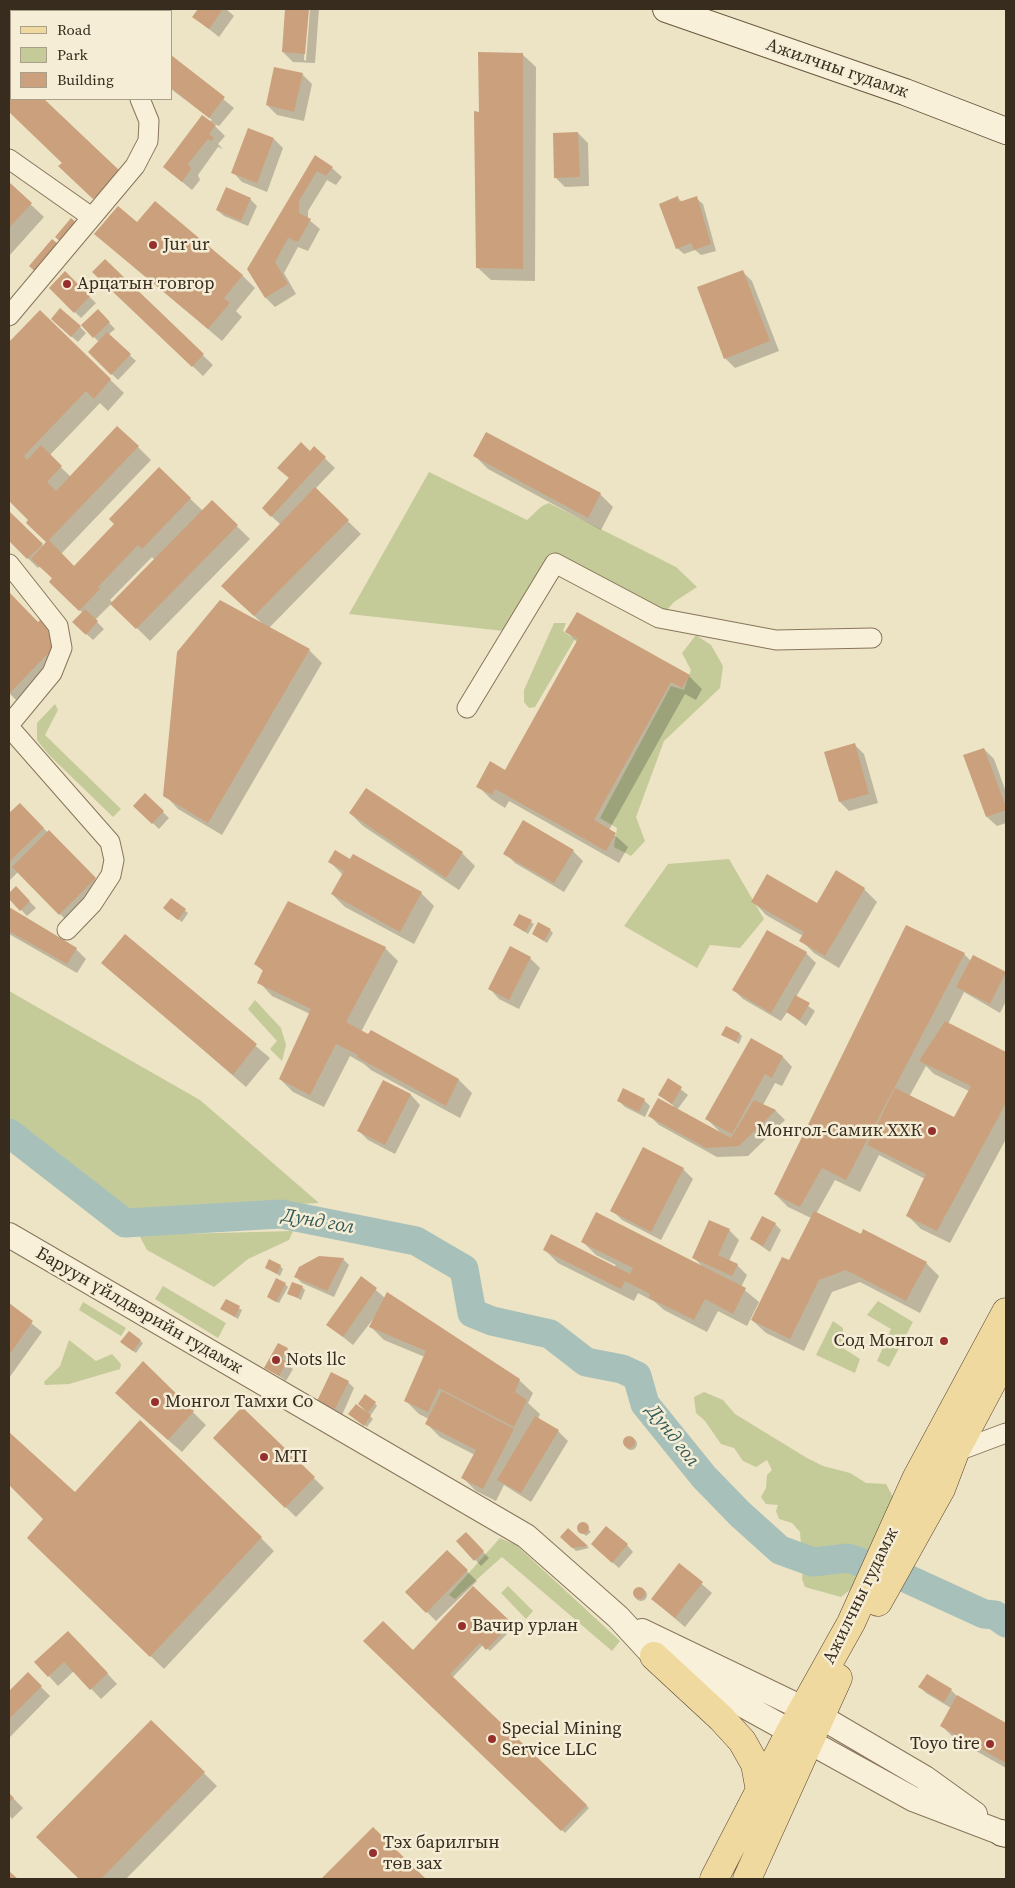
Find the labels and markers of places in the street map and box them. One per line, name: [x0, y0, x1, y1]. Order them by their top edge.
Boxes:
place label: Jur ur: [163, 234, 210, 256]
marker: Jur ur: [147, 239, 159, 251]
place label: Арцатын товгор: [77, 273, 214, 295]
marker: Арцатын товгор: [61, 278, 73, 290]
place label: Монгол-Самик ХХК: [756, 1120, 922, 1142]
marker: Монгол-Самик ХХК: [926, 1125, 938, 1137]
place label: Сод Монгол: [834, 1330, 934, 1352]
marker: Сод Монгол: [938, 1335, 950, 1347]
place label: Nots llc: [286, 1349, 346, 1371]
marker: Nots llc: [270, 1354, 282, 1366]
place label: Монгол Тамхи Со: [165, 1391, 313, 1413]
marker: Монгол Тамхи Со: [149, 1396, 161, 1408]
place label: MTI: [274, 1446, 308, 1468]
marker: MTI: [258, 1451, 270, 1463]
place label: Вачир урлан: [472, 1615, 578, 1637]
marker: Вачир урлан: [456, 1620, 468, 1632]
place label: Special Mining Service LLC: [502, 1718, 622, 1760]
marker: Special Mining Service LLC: [486, 1733, 498, 1745]
place label: Toyo tire: [910, 1733, 980, 1755]
marker: Toyo tire: [984, 1738, 996, 1750]
place label: Тэх барилгын төв зах: [383, 1832, 500, 1875]
marker: Тэх барилгын төв зах: [367, 1847, 379, 1859]

